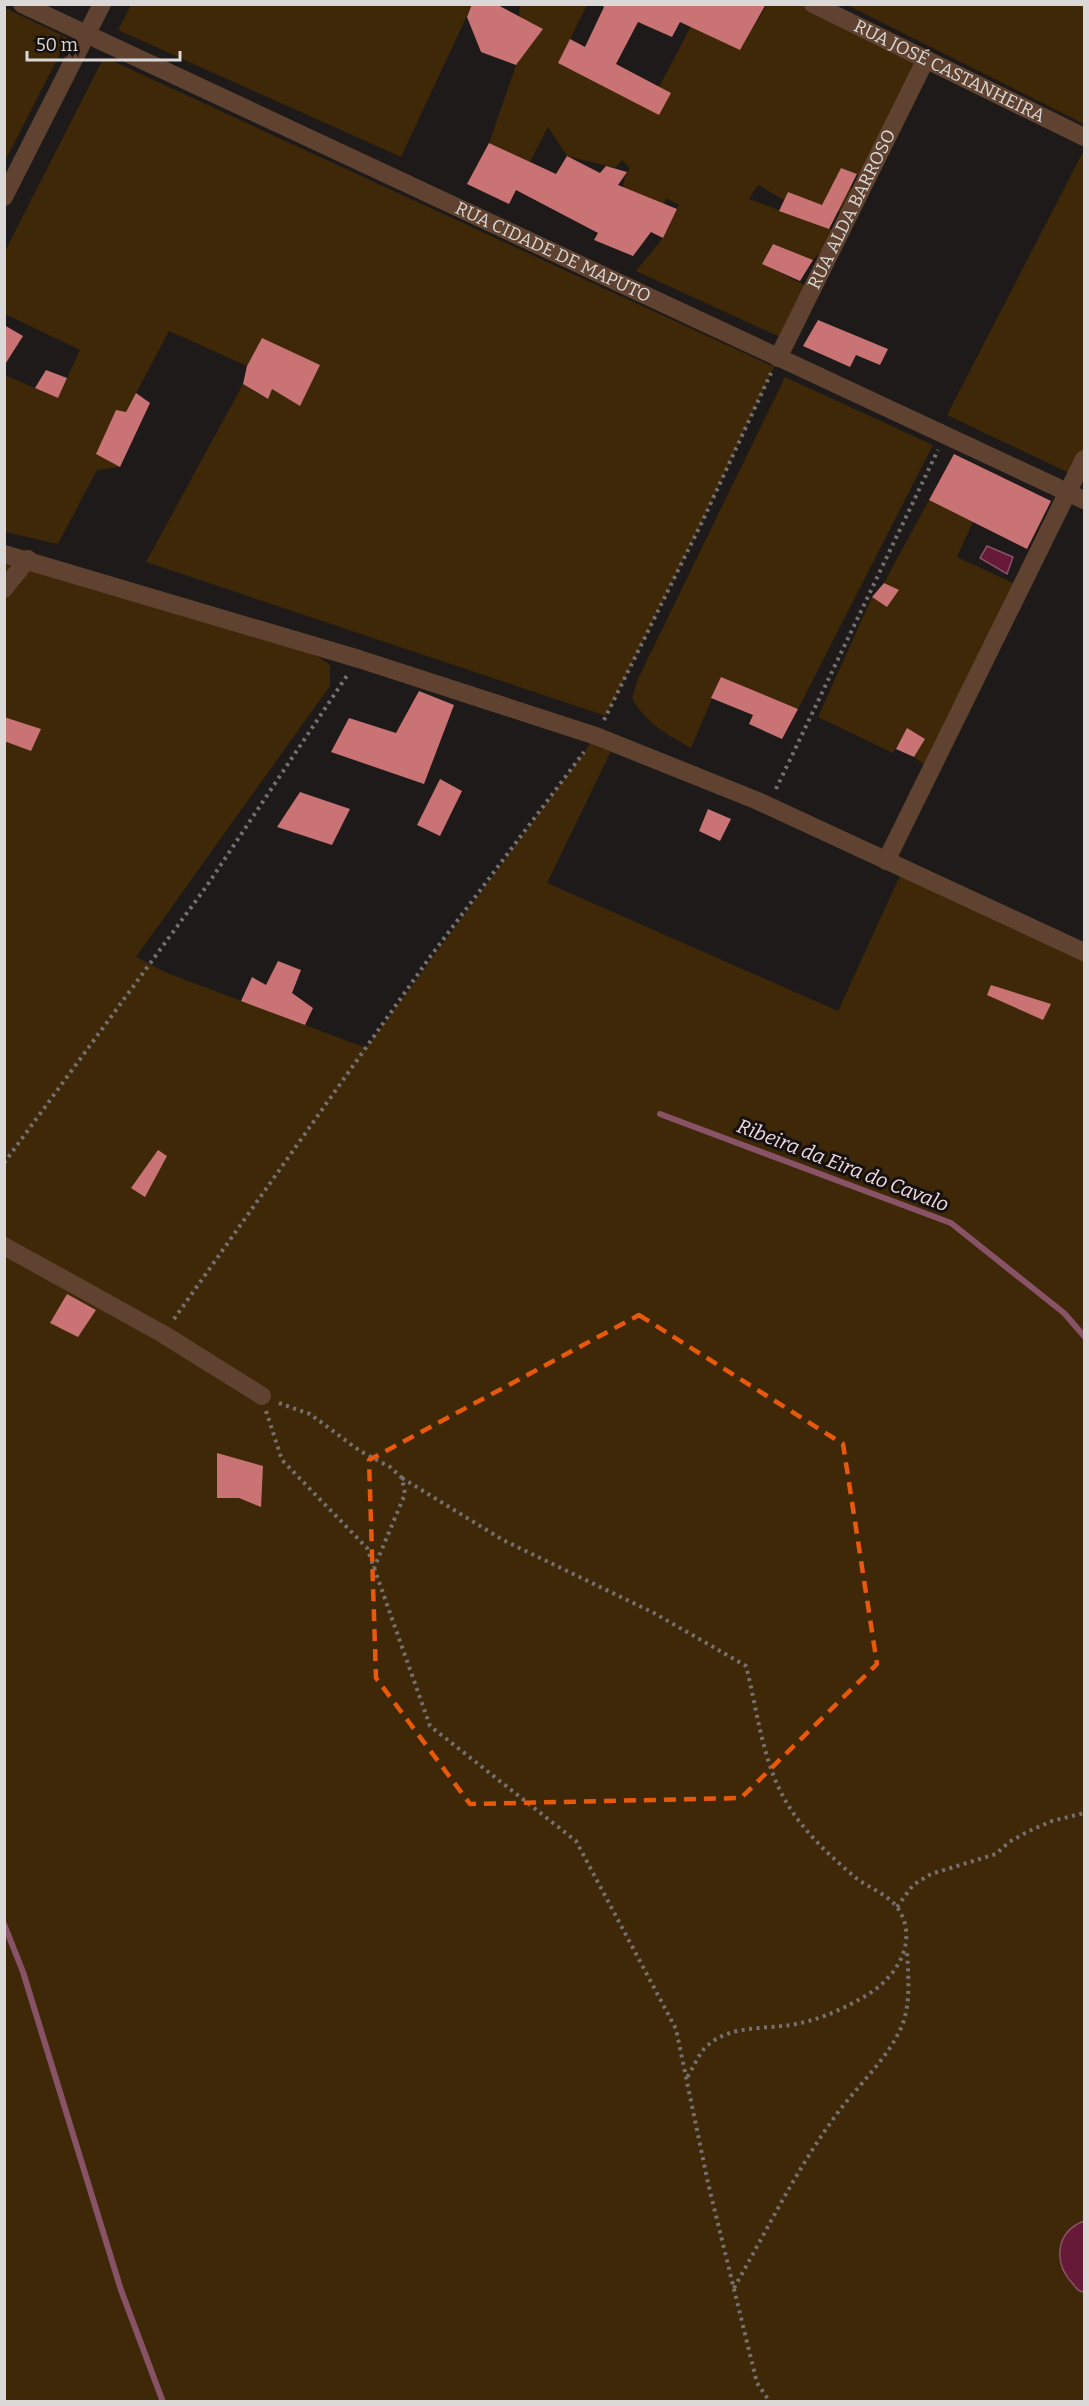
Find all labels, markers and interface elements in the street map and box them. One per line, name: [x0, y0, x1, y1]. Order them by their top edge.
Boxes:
street label: RUA JOSÉ CASTANHEIRA: [850, 15, 1049, 127]
scale bar: [27, 24, 180, 62]
text: 50 m: [36, 34, 78, 56]
street label: RUA ALDA BARROSO: [803, 126, 900, 293]
street label: RUA CIDADE DE MAPUTO: [452, 197, 654, 307]
water label: Ribeira da Eira do Cavalo: [734, 1114, 952, 1216]

